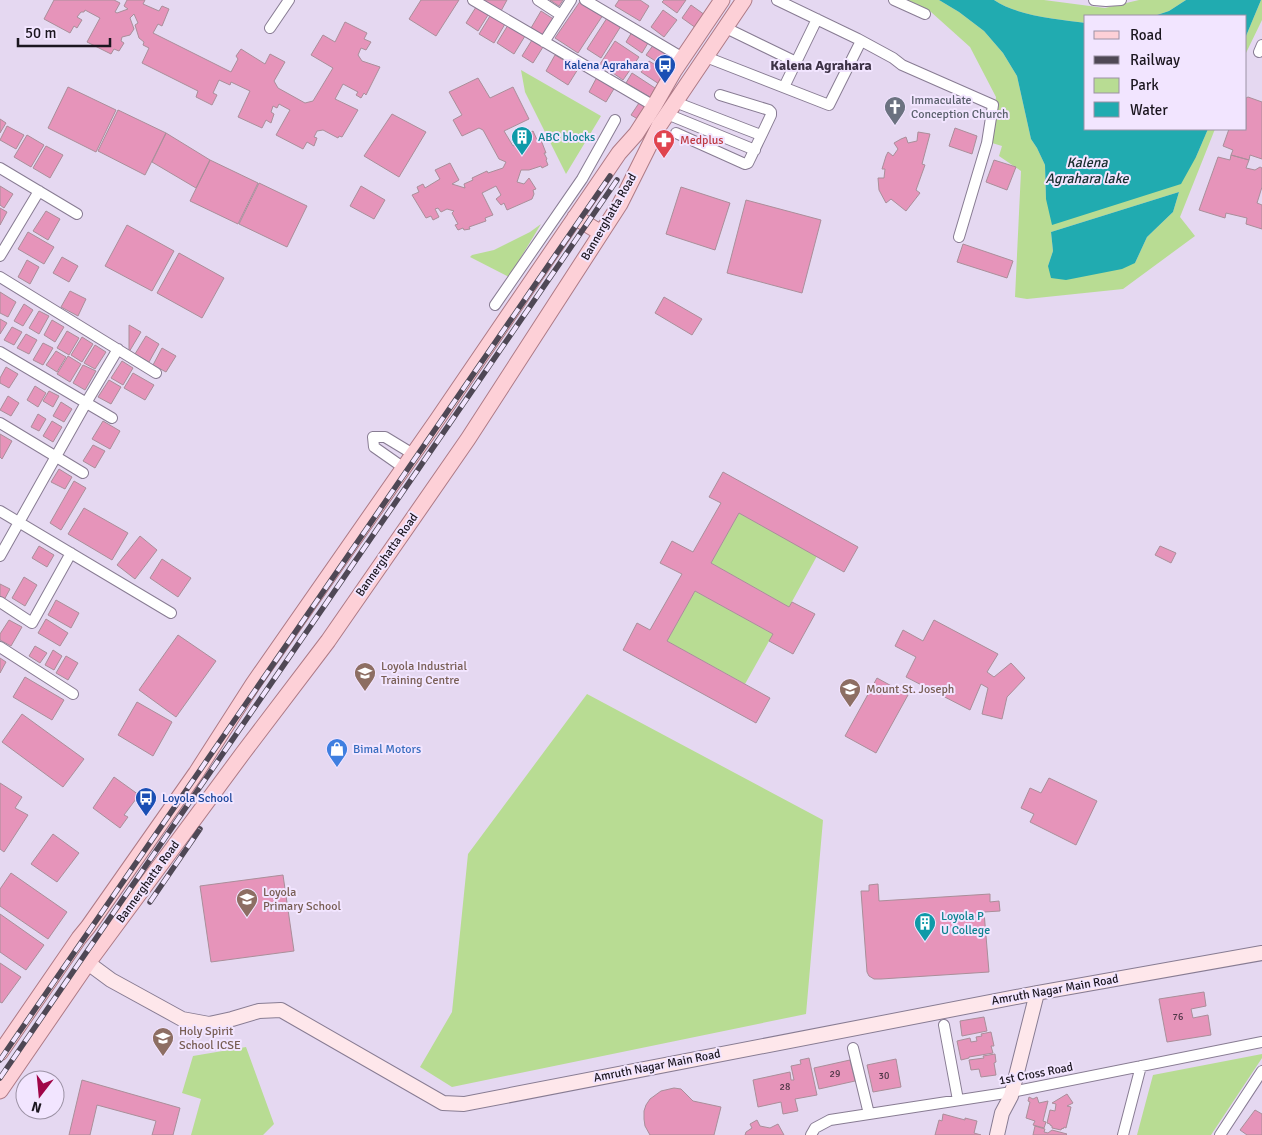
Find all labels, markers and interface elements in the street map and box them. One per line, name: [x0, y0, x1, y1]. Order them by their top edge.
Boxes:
scale bar: [18, 15, 110, 47]
legend: [1084, 15, 1247, 130]
text: 50 m: [25, 24, 56, 42]
text: Road: [1130, 26, 1162, 44]
text: Railway: [1130, 51, 1180, 69]
bus stop icon: Kalena Agrahara: [653, 53, 677, 84]
district label: Kalena Agrahara: [770, 57, 872, 74]
place label: Kalena Agrahara: [564, 58, 649, 73]
text: Park: [1130, 76, 1159, 94]
place label: Immaculate Conception Church: [911, 93, 1009, 122]
church icon: Immaculate Conception Church: [883, 95, 907, 126]
text: Water: [1130, 101, 1168, 119]
building icon: ABC blocks: [510, 125, 534, 156]
pharmacy icon: Medplus: [652, 128, 676, 159]
place label: ABC blocks: [538, 130, 595, 145]
place label: Medplus: [680, 133, 724, 148]
water label: Kalena Agrahara lake: [1046, 154, 1129, 187]
street label: Bannerghatta Road: [578, 171, 640, 263]
street label: Bannerghatta Road: [353, 510, 421, 600]
place label: Loyola Industrial Training Centre: [381, 659, 467, 688]
school or university icon: Loyola Industrial Training Centre: [353, 661, 377, 692]
school or university icon: Mount St. Joseph: [838, 677, 862, 708]
place label: Mount St. Joseph: [866, 682, 954, 697]
shop icon: Bimal Motors: [325, 737, 349, 768]
place label: Bimal Motors: [353, 742, 421, 757]
bus stop icon: Loyola School: [134, 786, 158, 817]
place label: Loyola School: [162, 791, 233, 806]
street label: Bannerghatta Road: [113, 838, 183, 926]
place label: Loyola Primary School: [263, 885, 341, 914]
school or university icon: Loyola Primary School: [235, 887, 259, 918]
place label: Loyola P U College: [941, 909, 990, 938]
building icon: Loyola P U College: [913, 911, 937, 942]
street label: Amruth Nagar Main Road: [990, 971, 1120, 1009]
house number: 76: [1173, 1011, 1183, 1023]
place label: Holy Spirit School ICSE: [179, 1024, 241, 1053]
school or university icon: Holy Spirit School ICSE: [151, 1026, 175, 1057]
street label: Amruth Nagar Main Road: [592, 1046, 722, 1086]
street label: 1st Cross Road: [998, 1059, 1074, 1089]
house number: 29: [830, 1068, 840, 1080]
north arrow: [15, 1070, 65, 1120]
house number: 30: [879, 1070, 889, 1082]
house number: 28: [780, 1081, 790, 1093]
text: N: [30, 1098, 44, 1117]

